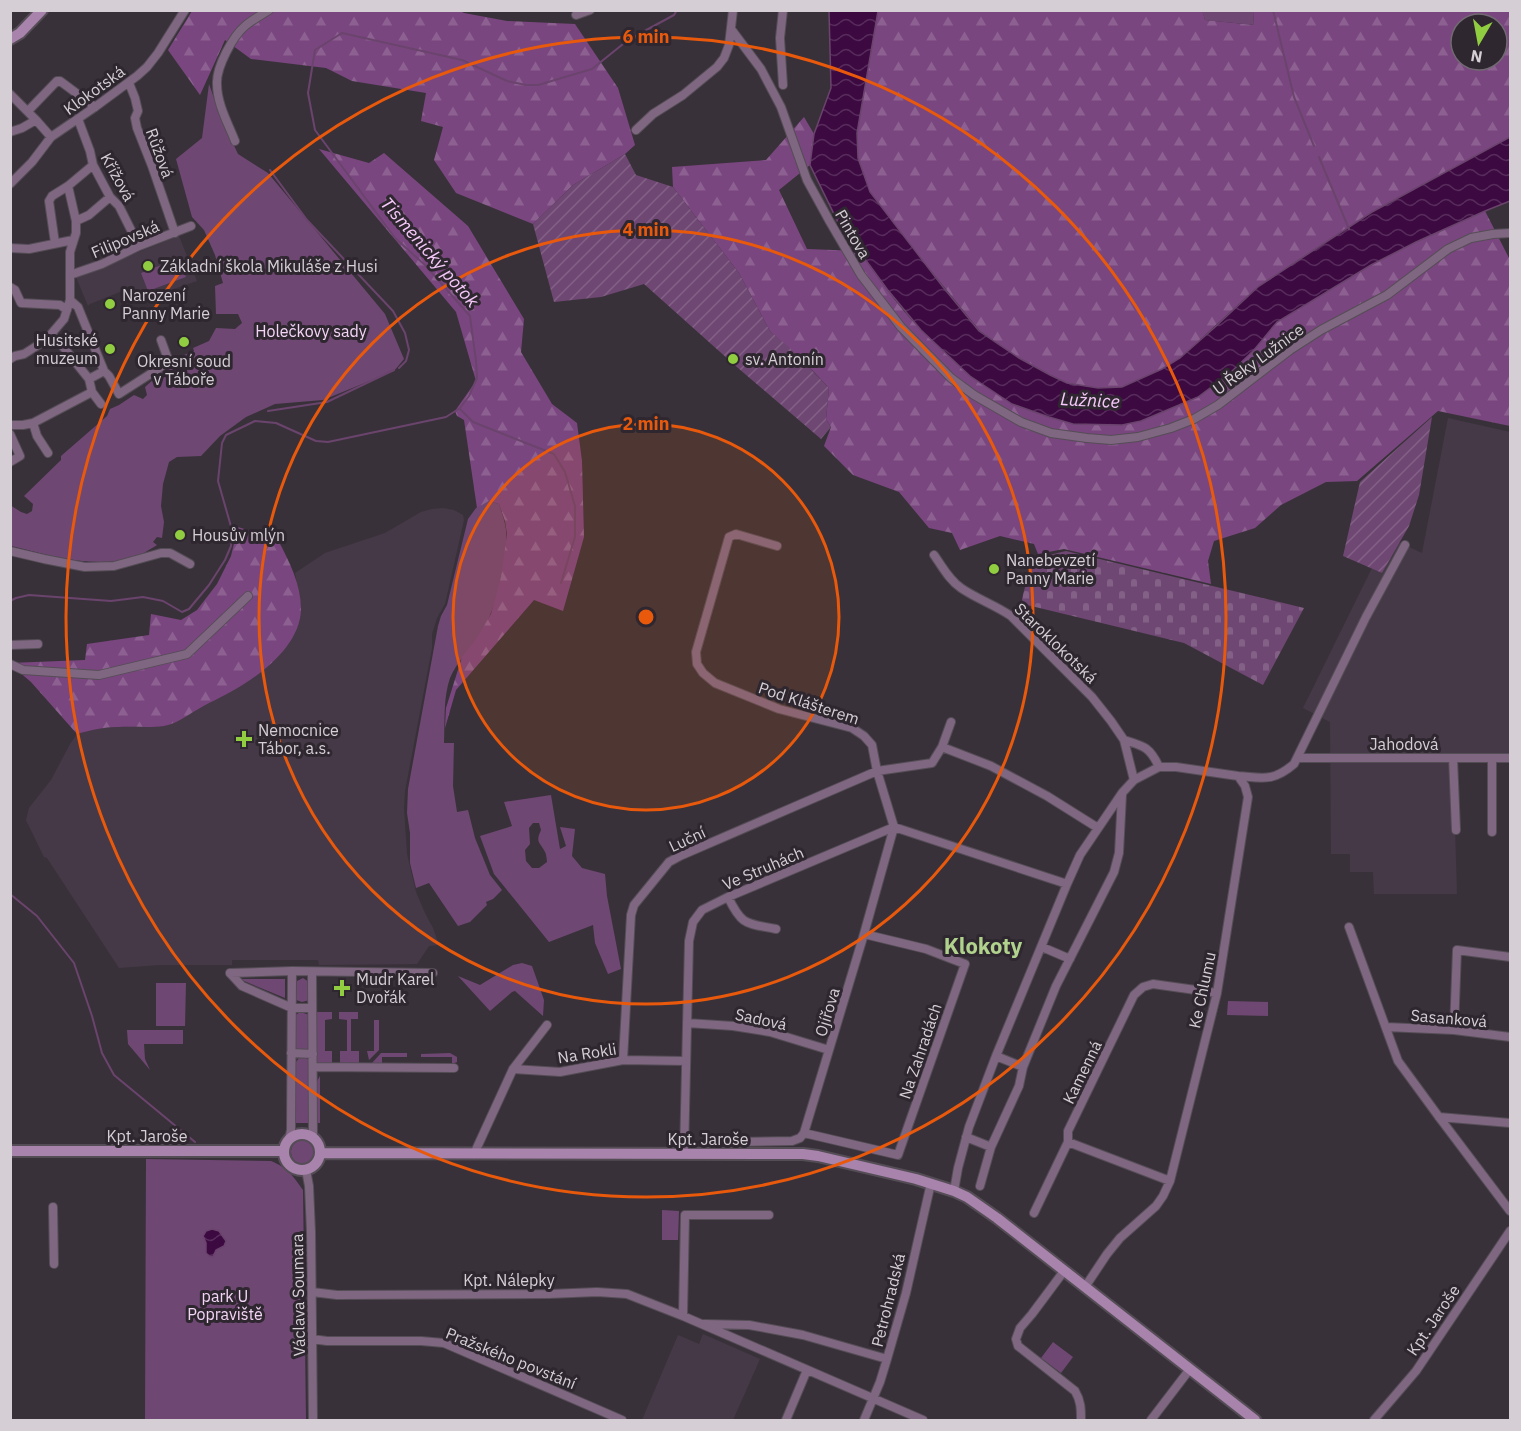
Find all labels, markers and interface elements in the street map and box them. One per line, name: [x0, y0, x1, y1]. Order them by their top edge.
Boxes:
north arrow: [1449, 12, 1509, 72]
text: 6 min: [622, 25, 670, 48]
text: N: [1469, 46, 1484, 68]
street label: Klokotská: [59, 61, 129, 119]
street label: Růžová: [142, 125, 178, 181]
street label: Křížová: [97, 149, 140, 205]
water label: Tismenický potok: [376, 192, 485, 312]
street label: Pintova: [831, 206, 875, 263]
street label: Filipovská: [88, 216, 162, 262]
text: 4 min: [622, 218, 670, 241]
place label: Základní škola Mikuláše z Husi: [160, 256, 378, 276]
marker: Základní škola Mikuláše z Husi: [141, 259, 155, 273]
place label: Narození Panny Marie: [122, 285, 210, 323]
marker: Narození Panny Marie: [103, 297, 117, 311]
street label: U Řeky Lužnice: [1209, 319, 1308, 399]
park label: Holečkovy sady: [255, 321, 367, 341]
place label: Husitské muzeum: [35, 330, 98, 368]
marker: Okresní soud v Táboře: [177, 335, 191, 349]
marker: Husitské muzeum: [103, 342, 117, 356]
place label: sv. Antonín: [745, 349, 824, 369]
place label: Okresní soud v Táboře: [137, 351, 231, 389]
marker: sv. Antonín: [726, 352, 740, 366]
water label: Lužnice: [1060, 387, 1120, 413]
text: 2 min: [622, 412, 670, 435]
place label: Housův mlýn: [192, 525, 285, 545]
marker: Housův mlýn: [173, 528, 187, 542]
place label: Nanebevzetí Panny Marie: [1006, 550, 1095, 588]
marker: Nanebevzetí Panny Marie: [987, 562, 1001, 576]
street label: Staroklokotská: [1010, 599, 1102, 688]
centre of rings: [636, 607, 656, 627]
street label: Pod Klášterem: [756, 677, 862, 729]
place label: Nemocnice Tábor, a.s.: [258, 720, 339, 758]
marker: Nemocnice Tábor, a.s.: [235, 730, 253, 748]
street label: Jahodová: [1369, 734, 1439, 754]
street label: Luční: [666, 822, 708, 856]
street label: Ve Struhách: [719, 842, 807, 894]
district label: Klokoty: [944, 931, 1023, 960]
street label: Ke Chlumu: [1184, 950, 1220, 1030]
place label: Mudr Karel Dvořák: [356, 969, 434, 1007]
marker: Mudr Karel Dvořák: [333, 979, 351, 997]
street label: Ojířova: [810, 985, 844, 1039]
street label: Na Zahradách: [894, 1001, 946, 1101]
street label: Sadová: [733, 1004, 789, 1034]
street label: Sasanková: [1410, 1005, 1488, 1031]
street label: Kamenná: [1058, 1037, 1106, 1107]
street label: Na Rokli: [556, 1038, 618, 1068]
street label: Kpt. Jaroše: [107, 1126, 188, 1146]
street label: Kpt. Jaroše: [668, 1129, 749, 1149]
street label: Václava Soumara: [287, 1233, 309, 1357]
street label: Petrohradská: [867, 1251, 909, 1349]
street label: Kpt. Nálepky: [463, 1270, 555, 1290]
street label: Kpt. Jaroše: [1402, 1281, 1464, 1359]
park label: park U Popraviště: [187, 1286, 263, 1324]
street label: Pražského povstání: [443, 1323, 579, 1393]

